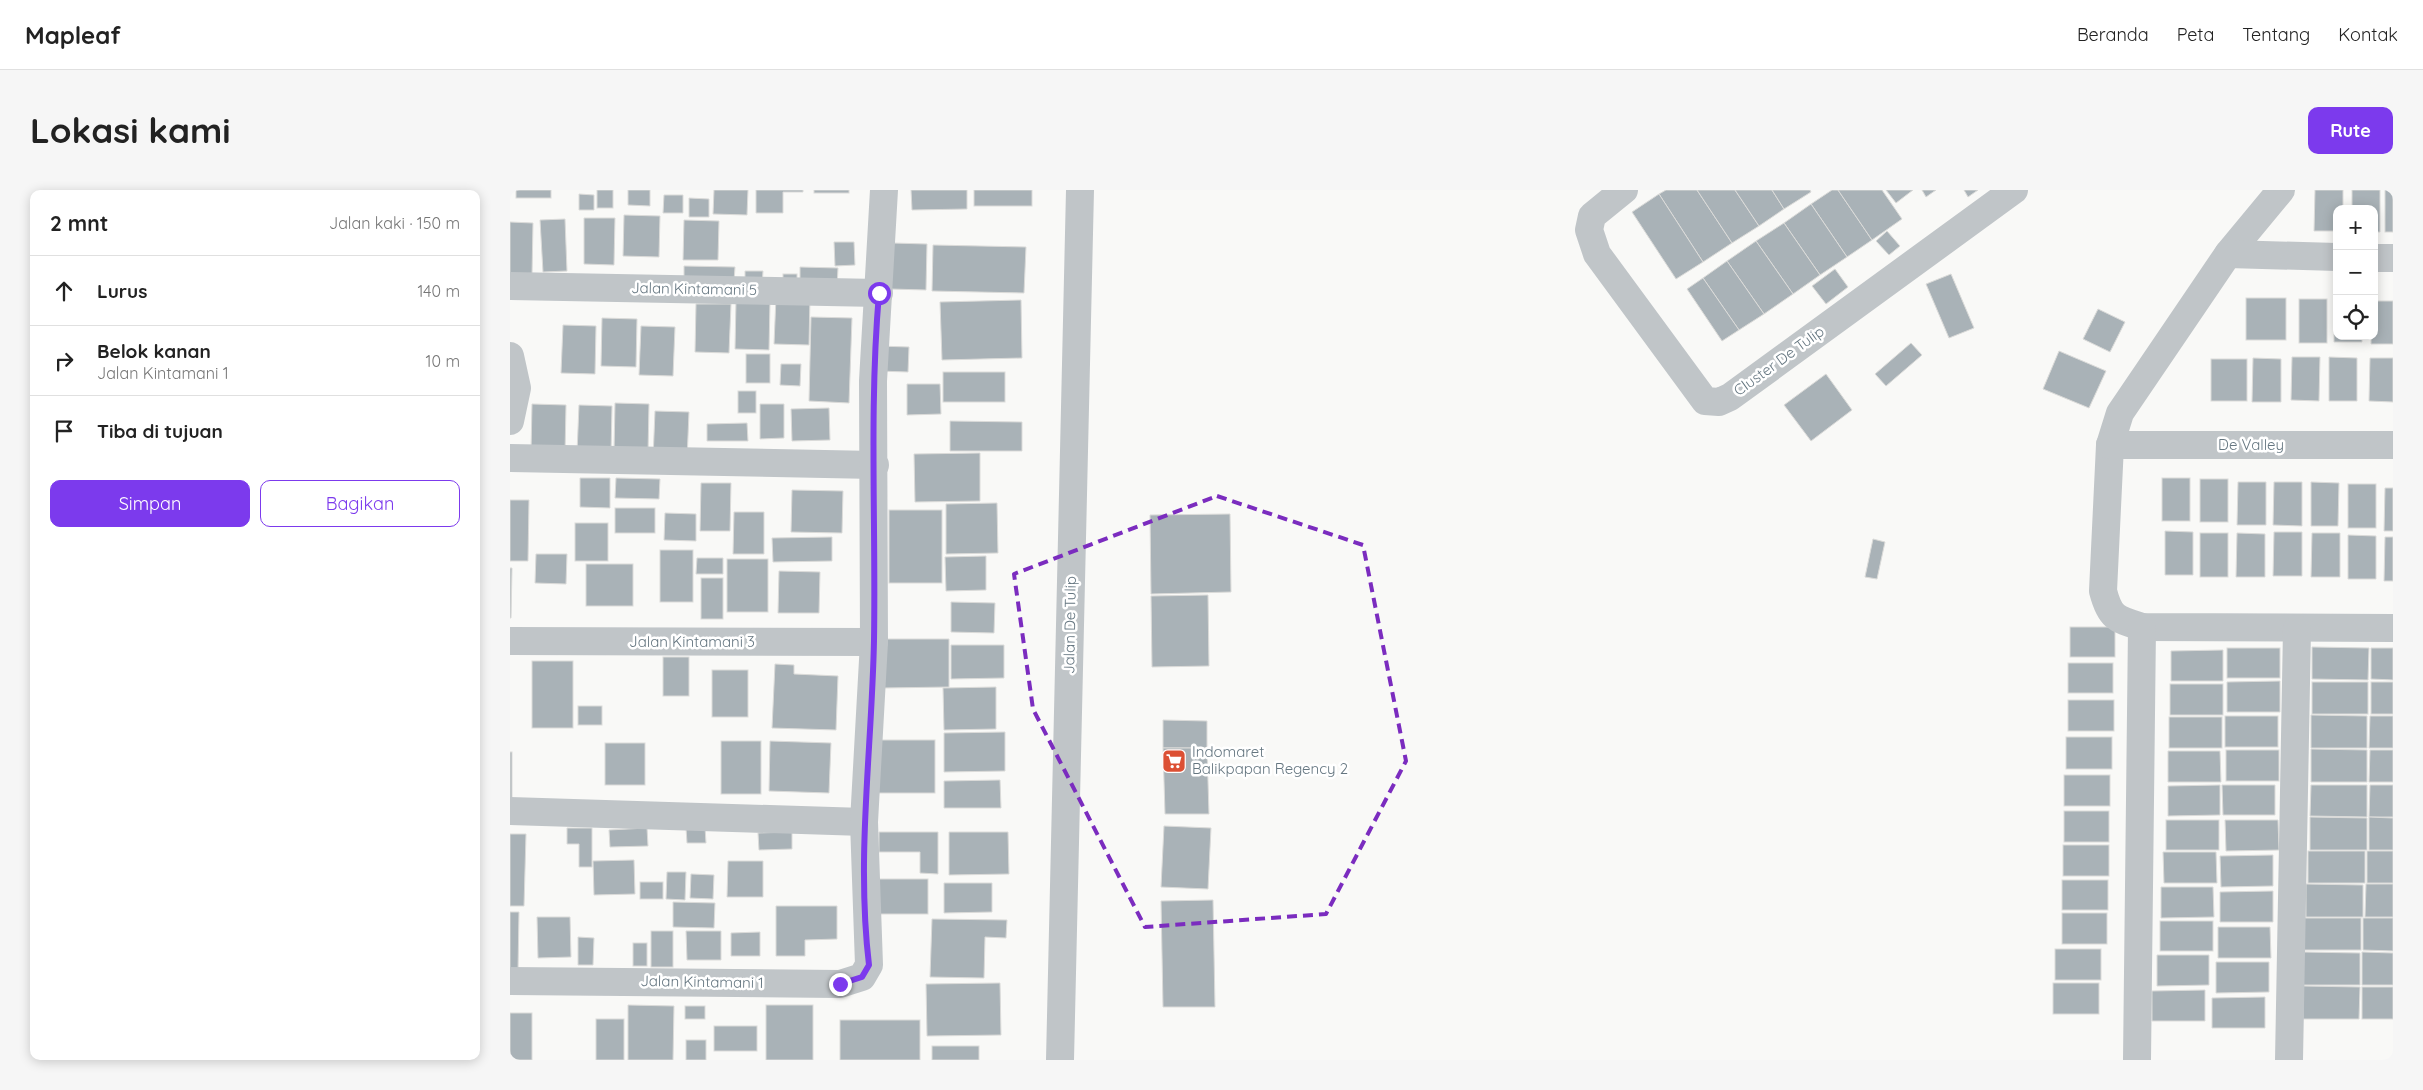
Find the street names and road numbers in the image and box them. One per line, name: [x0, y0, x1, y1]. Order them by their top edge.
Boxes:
street label: Jalan Kintamani 5: [631, 278, 757, 299]
street label: Cluster De Tulip: [1730, 321, 1828, 400]
street label: De Valley: [2218, 435, 2284, 454]
street label: Jalan De Tulip: [1059, 576, 1080, 674]
street label: Jalan Kintamani 3: [629, 632, 755, 651]
street label: Jalan Kintamani 1: [640, 971, 764, 992]

